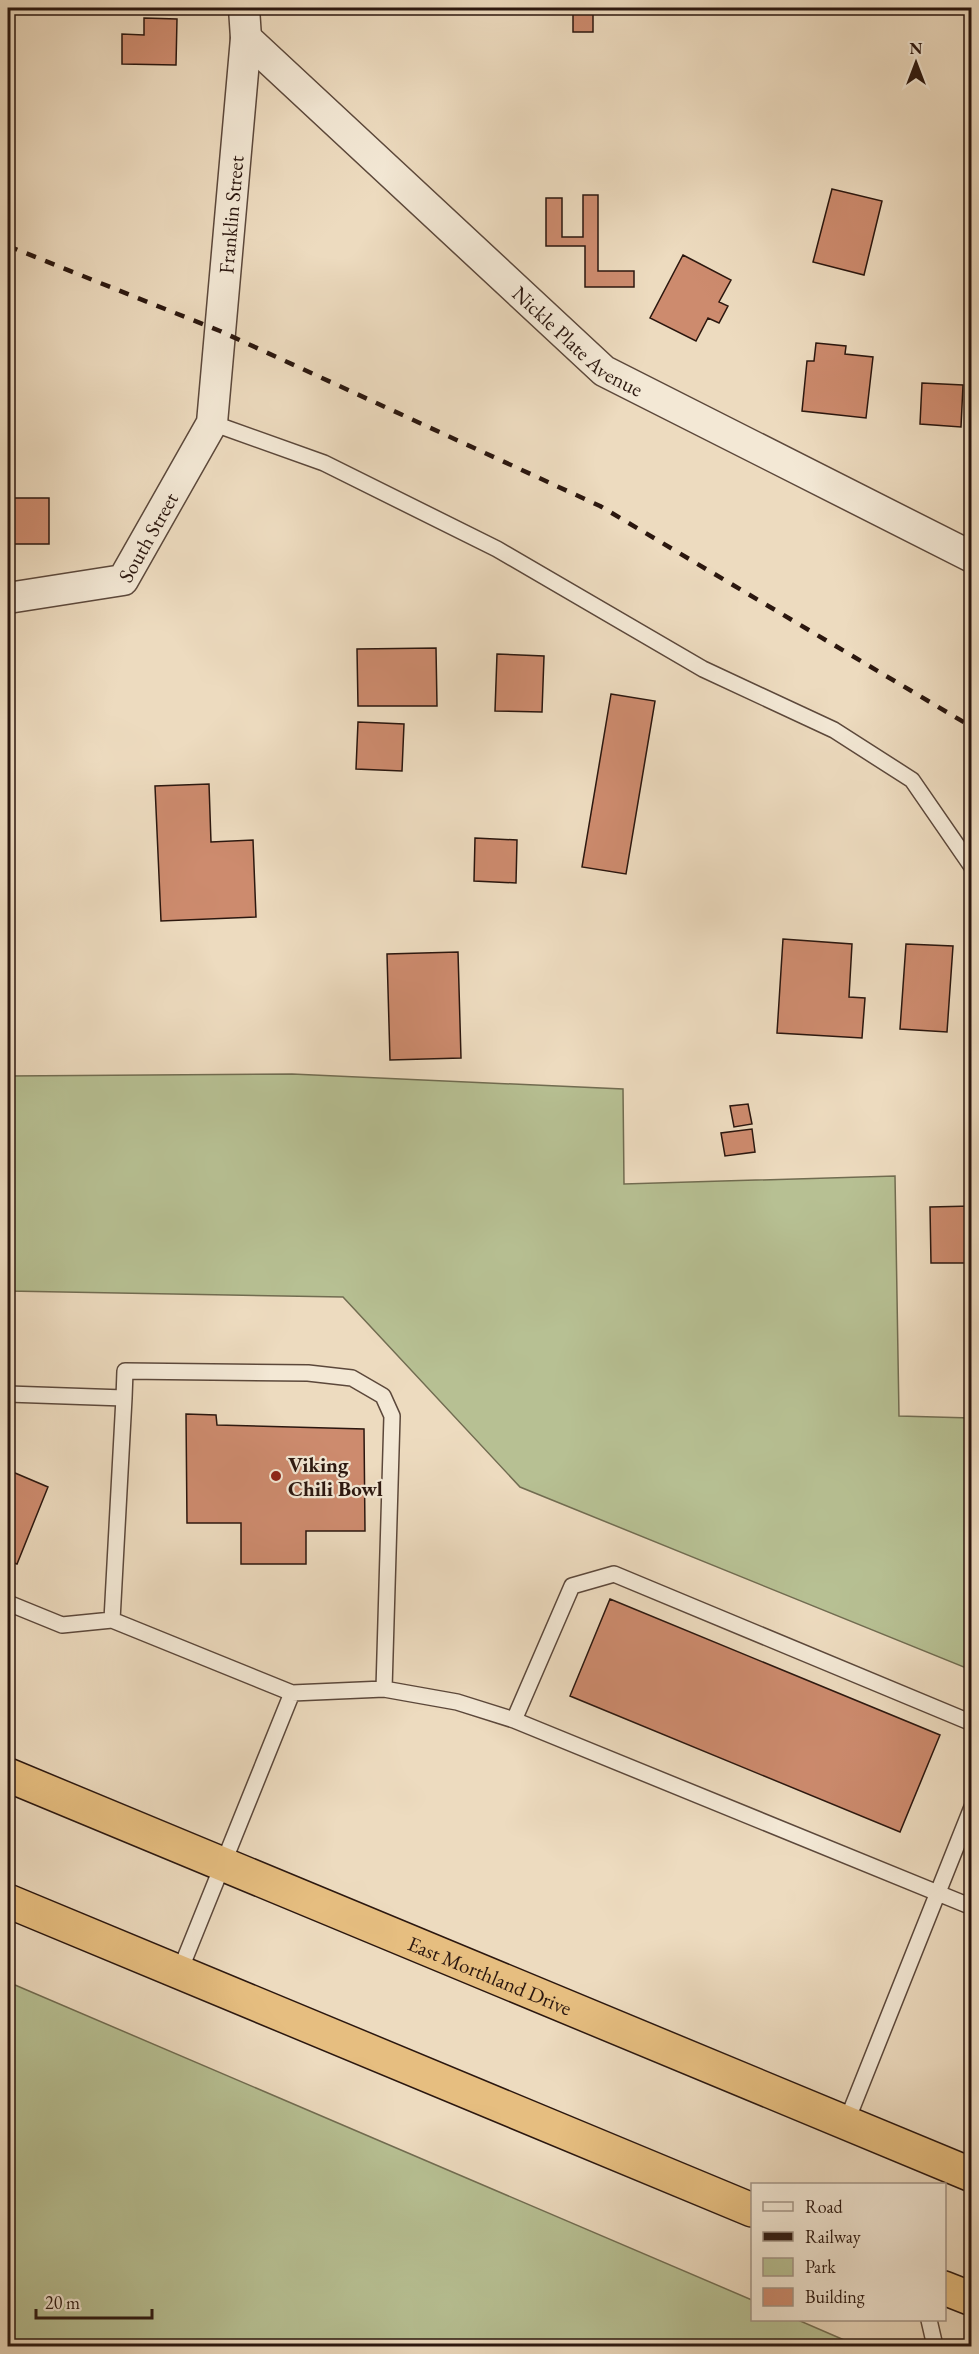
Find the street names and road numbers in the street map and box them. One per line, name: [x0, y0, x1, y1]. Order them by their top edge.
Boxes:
street label: Franklin Street: [212, 154, 249, 275]
street label: Nickle Plate Avenue: [507, 279, 648, 402]
street label: South Street: [111, 487, 184, 587]
street label: East Morthland Drive: [404, 1929, 576, 2021]

